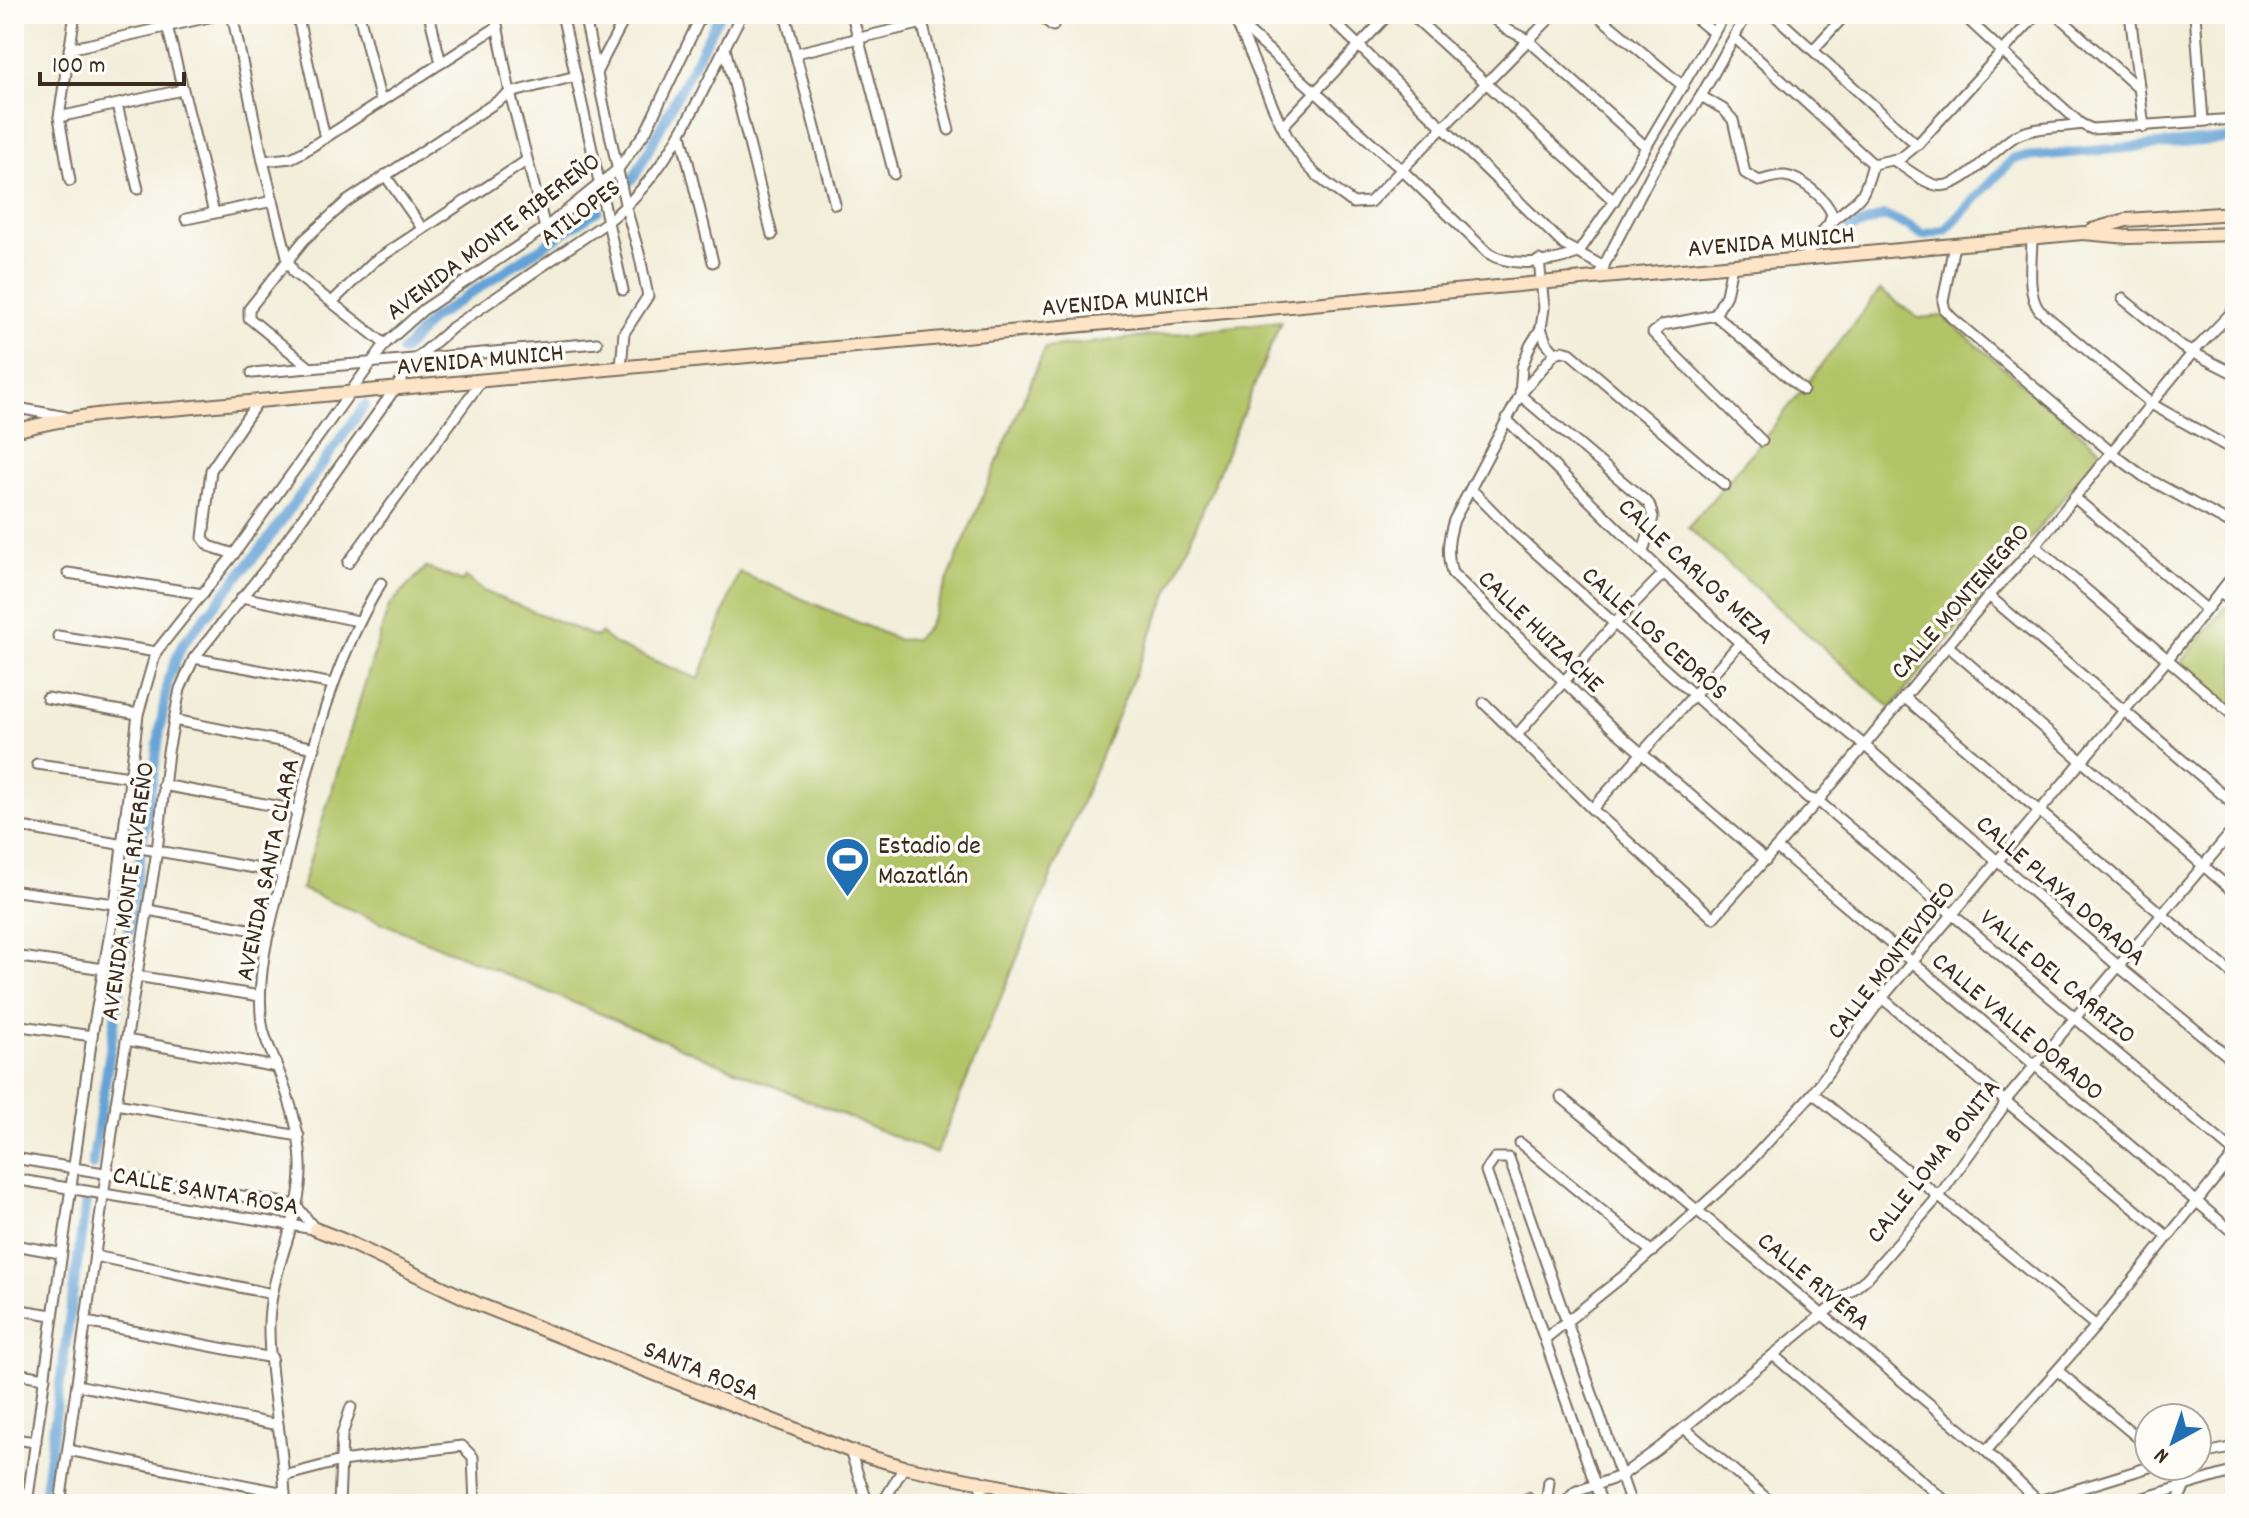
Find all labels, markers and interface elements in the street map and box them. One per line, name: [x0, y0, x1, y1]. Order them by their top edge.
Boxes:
scale bar: [40, 36, 184, 86]
text: 100 m: [52, 50, 105, 84]
street label: AVENIDA MONTE RIBEREÑO: [379, 145, 609, 331]
street label: ATILOPES: [533, 171, 629, 257]
street label: AVENIDA MUNICH: [1686, 218, 1857, 269]
street label: AVENIDA MUNICH: [1040, 277, 1211, 328]
street label: AVENIDA MUNICH: [395, 336, 566, 387]
street label: CALLE CARLOS MEZA: [1608, 490, 1781, 655]
street label: CALLE MONTENEGRO: [1883, 516, 2040, 689]
street label: CALLE LOS CEDROS: [1572, 559, 1735, 711]
street label: CALLE HUIZACHE: [1468, 562, 1611, 703]
street label: AVENIDA SANTA CLARA: [228, 755, 311, 984]
street label: AVENIDA MONTE RIVEREÑO: [93, 760, 166, 1023]
street label: CALLE PLAYA DORADA: [1966, 807, 2153, 976]
place label: Estadio de Mazatlán: [878, 829, 981, 896]
sports icon: Estadio de Mazatlán: [823, 835, 871, 898]
street label: CALLE MONTEVIDEO: [1819, 874, 1966, 1048]
street label: VALLE DEL CARRIZO: [1970, 901, 2143, 1054]
street label: CALLE VALLE DORADO: [1922, 944, 2111, 1111]
street label: CALLE LOMA BONITA: [1859, 1072, 2011, 1252]
street label: CALLE SANTA ROSA: [109, 1158, 301, 1227]
street label: CALLE RIVERA: [1748, 1224, 1877, 1341]
street label: SANTA ROSA: [637, 1332, 764, 1412]
north arrow: [2133, 1402, 2213, 1482]
text: N: [2148, 1439, 2177, 1470]

